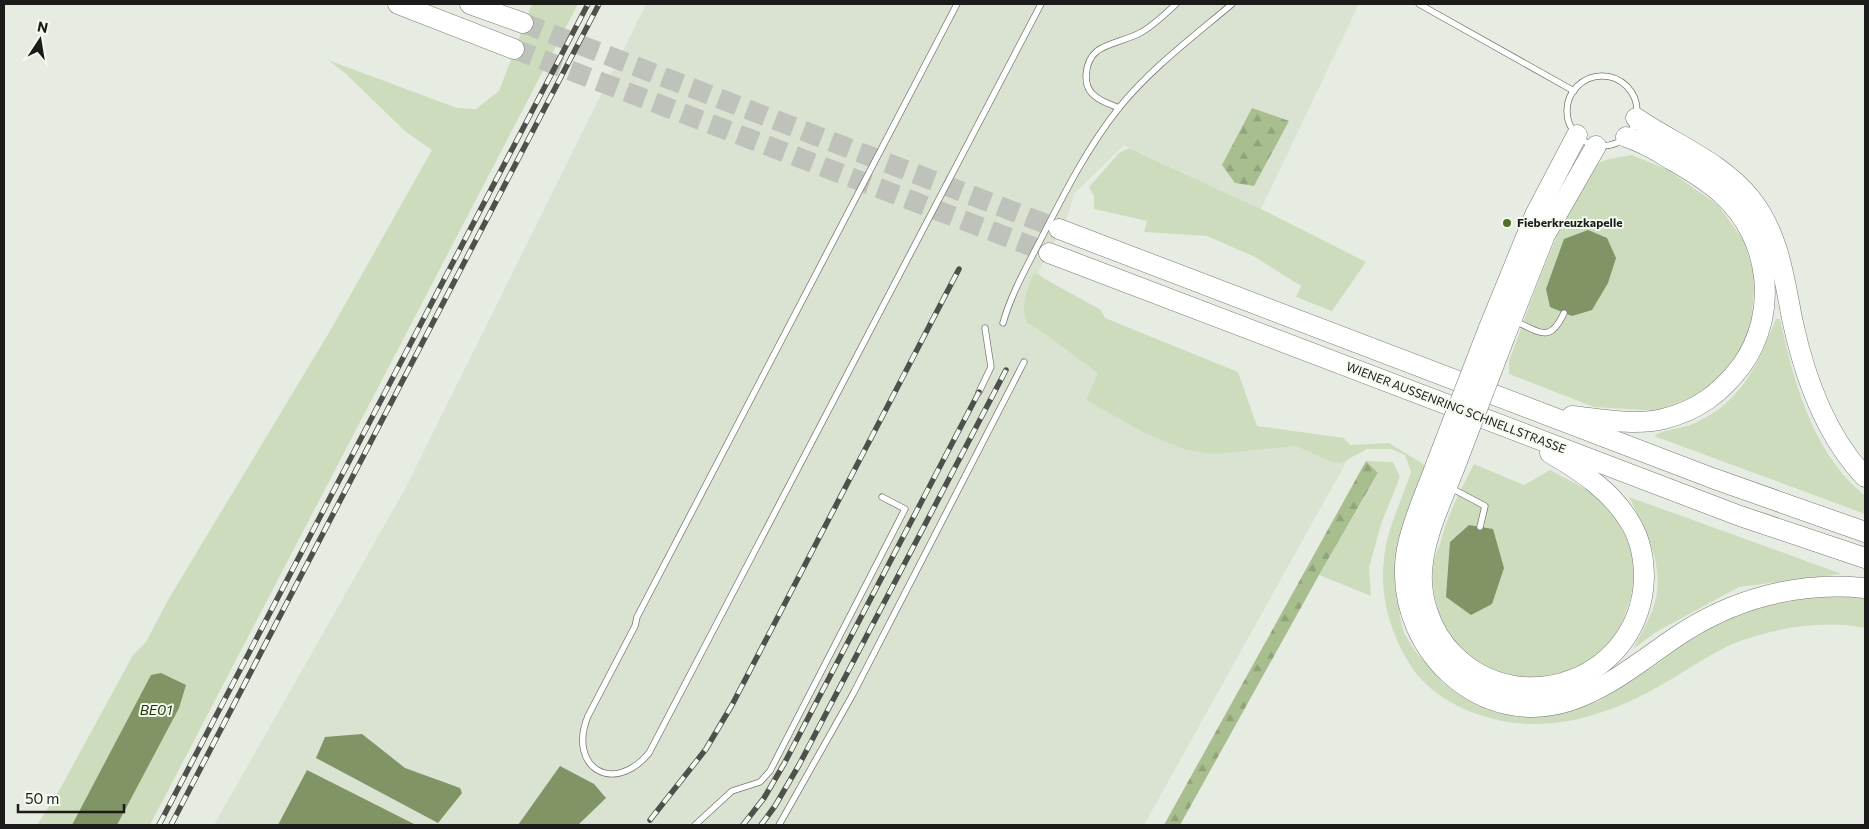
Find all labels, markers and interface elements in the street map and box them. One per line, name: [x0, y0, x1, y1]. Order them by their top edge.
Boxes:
north arrow: [15, 15, 65, 65]
text: N: [36, 17, 50, 36]
place label: Fieberkreuzkapelle: [1517, 215, 1622, 229]
marker: Fieberkreuzkapelle: [1501, 217, 1513, 229]
street label: WIENER AUSSENRING SCHNELLSTRASSE: [1345, 359, 1568, 456]
water label: BE01: [140, 701, 172, 718]
scale bar: [18, 782, 124, 814]
text: 50 m: [25, 789, 59, 807]

